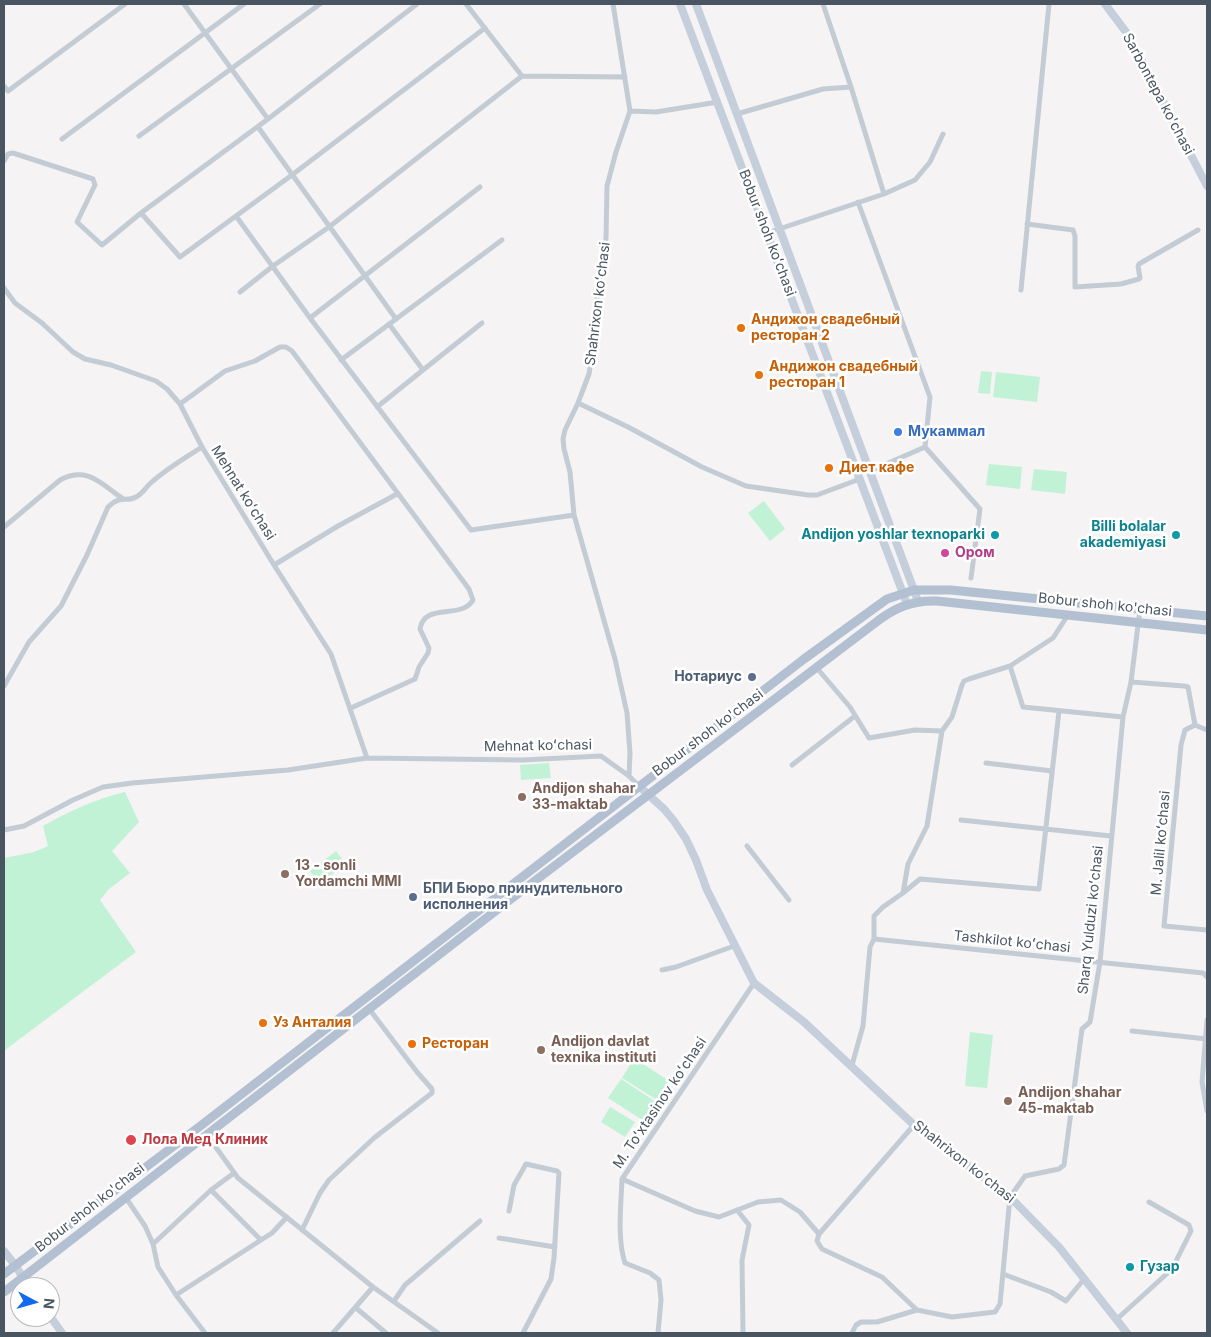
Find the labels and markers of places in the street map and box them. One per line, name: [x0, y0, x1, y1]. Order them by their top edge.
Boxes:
place label: Андижон свадебный ресторан 2: [751, 312, 900, 344]
marker: Андижон свадебный ресторан 2: [735, 322, 747, 334]
place label: Андижон свадебный ресторан 1: [769, 359, 918, 392]
marker: Андижон свадебный ресторан 1: [753, 369, 765, 381]
place label: Мукаммал: [908, 424, 985, 440]
marker: Мукаммал: [892, 426, 904, 438]
place label: Диет кафе: [839, 460, 914, 476]
marker: Диет кафе: [823, 462, 835, 474]
place label: Billi bolalar akademiyasi: [1080, 519, 1166, 552]
place label: Andijon yoshlar texnoparki: [801, 527, 985, 543]
marker: Andijon yoshlar texnoparki: [989, 529, 1001, 541]
marker: Billi bolalar akademiyasi: [1170, 529, 1182, 541]
place label: Ором: [955, 545, 995, 561]
marker: Ором: [939, 547, 951, 559]
place label: Нотариус: [674, 669, 742, 685]
marker: Нотариус: [746, 671, 758, 683]
place label: Andijon shahar 33-maktab: [532, 781, 635, 814]
marker: Andijon shahar 33-maktab: [516, 791, 528, 803]
place label: 13 - sonli Yordamchi MMI: [295, 858, 401, 890]
marker: 13 - sonli Yordamchi MMI: [279, 868, 291, 880]
place label: БПИ Бюро принудительного исполнения: [423, 881, 623, 914]
marker: БПИ Бюро принудительного исполнения: [407, 891, 419, 903]
place label: Уз Анталия: [273, 1015, 351, 1031]
marker: Уз Анталия: [257, 1017, 269, 1029]
place label: Andijon davlat texnika instituti: [551, 1034, 656, 1066]
place label: Ресторан: [422, 1036, 489, 1052]
marker: Ресторан: [406, 1038, 418, 1050]
marker: Andijon davlat texnika instituti: [535, 1044, 547, 1056]
place label: Andijon shahar 45-maktab: [1018, 1085, 1121, 1118]
marker: Andijon shahar 45-maktab: [1002, 1095, 1014, 1107]
place label: Лола Мед Клиник: [142, 1132, 268, 1148]
marker: Лола Мед Клиник: [124, 1133, 138, 1147]
place label: Гузар: [1140, 1259, 1180, 1275]
marker: Гузар: [1124, 1261, 1136, 1273]

